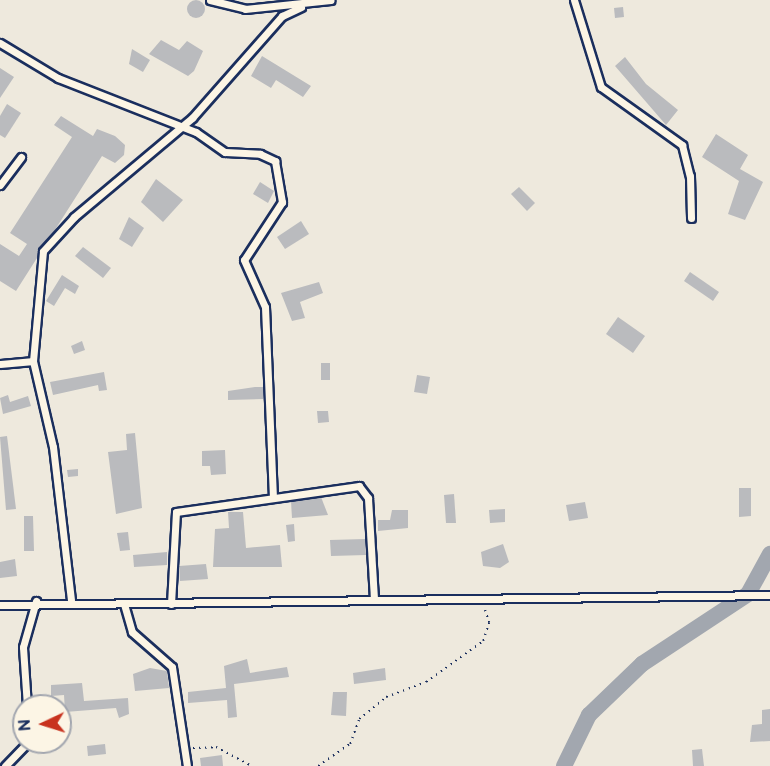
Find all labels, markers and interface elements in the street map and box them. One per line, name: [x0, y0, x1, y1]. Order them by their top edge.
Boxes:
north arrow: [12, 694, 72, 754]
text: N: [16, 718, 35, 732]

